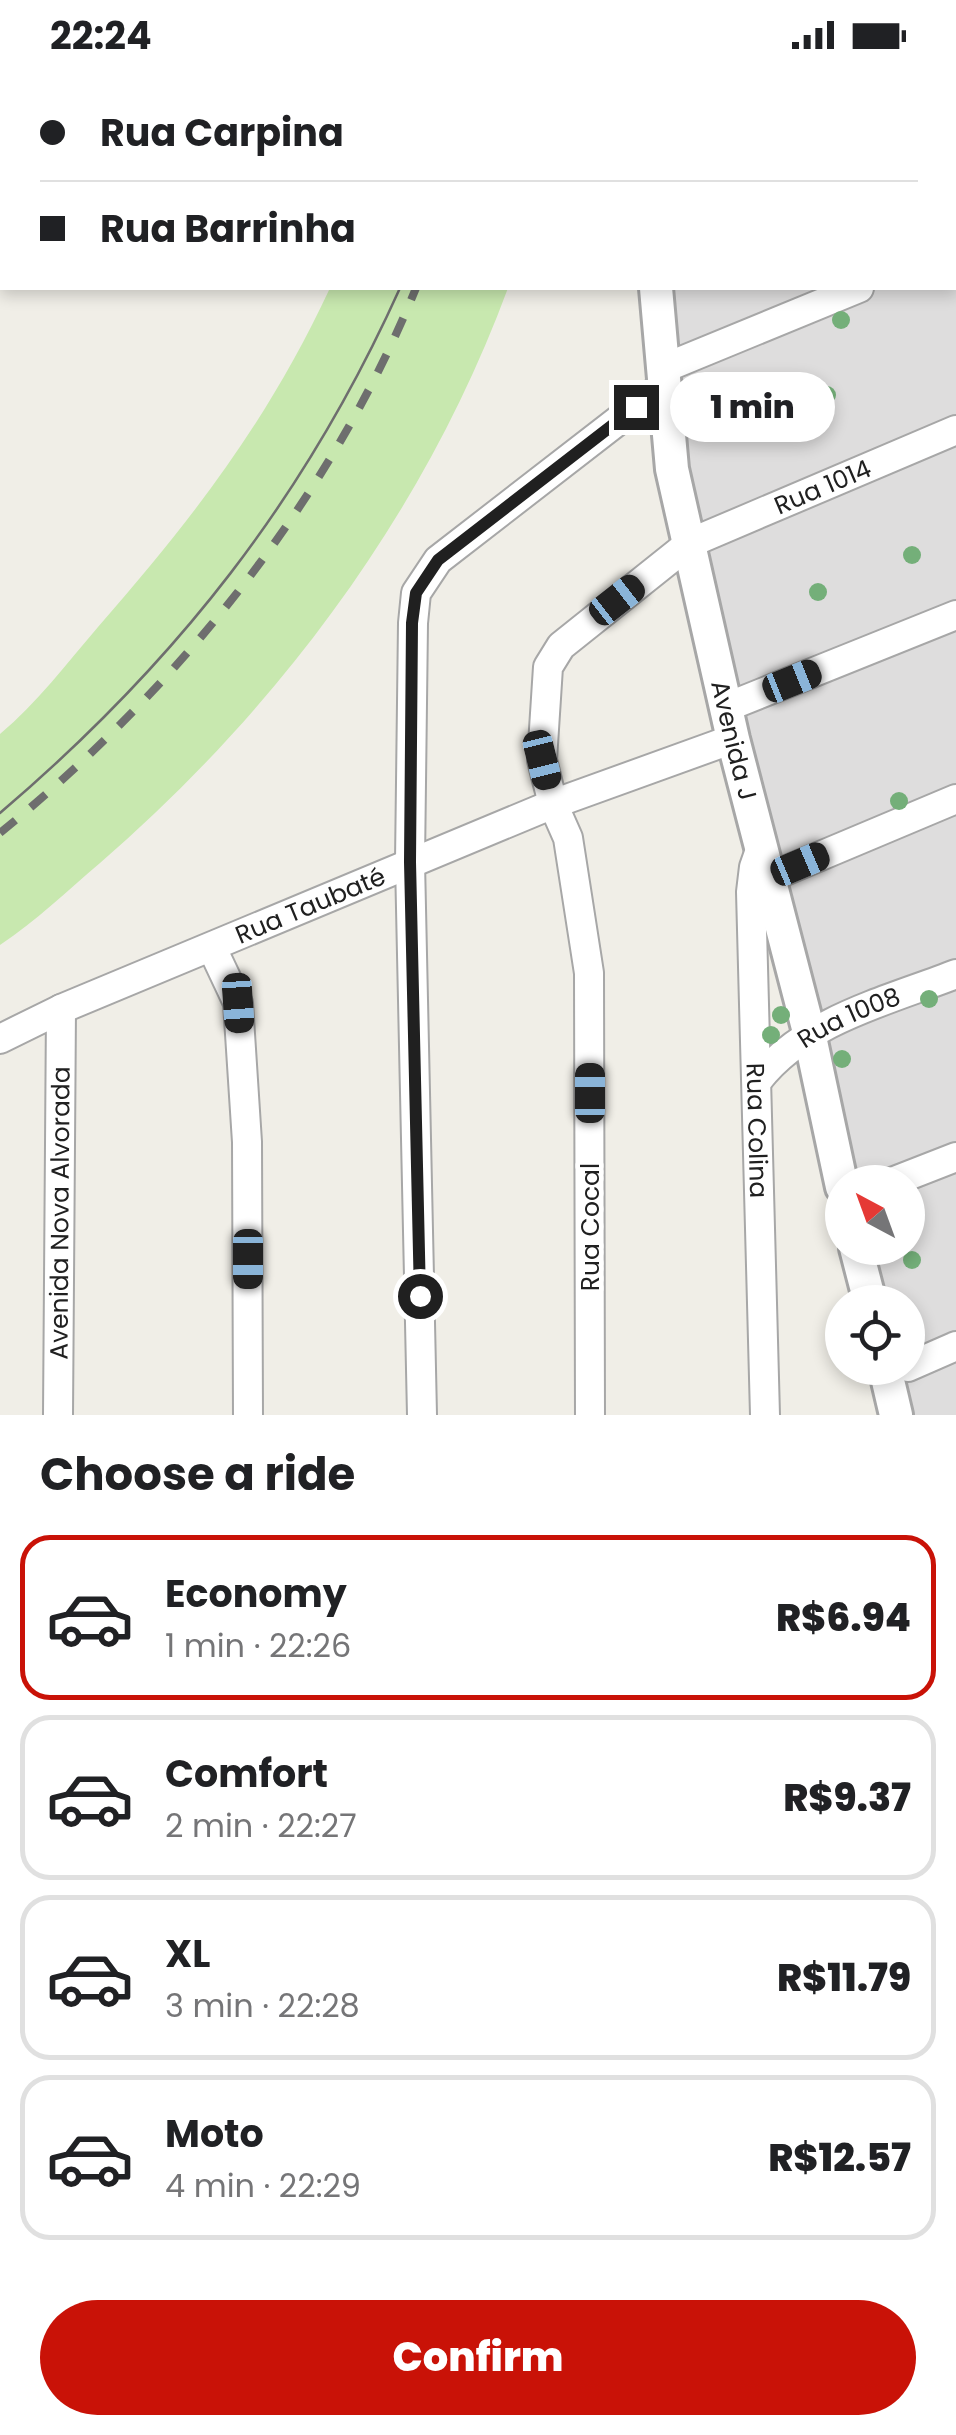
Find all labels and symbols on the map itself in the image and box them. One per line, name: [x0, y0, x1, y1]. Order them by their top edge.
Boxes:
callout: 1 min: [671, 372, 836, 442]
route end: [614, 385, 659, 430]
street label: Rua 1014: [769, 451, 877, 523]
car: [584, 570, 650, 630]
car: [759, 656, 825, 706]
street label: Avenida J: [702, 677, 765, 804]
car: [520, 727, 564, 793]
car: [767, 838, 833, 890]
street label: Rua Taubaté: [230, 859, 391, 952]
car: [221, 972, 255, 1034]
street label: Rua 1008: [790, 979, 905, 1057]
street label: Rua Colina: [738, 1062, 776, 1199]
car: [575, 1063, 605, 1123]
street label: Avenida Nova Alvorada: [41, 1066, 79, 1360]
street label: Rua Cocal: [573, 1163, 608, 1291]
north arrow: [825, 1165, 925, 1265]
car: [233, 1229, 263, 1289]
route start: [398, 1274, 443, 1319]

